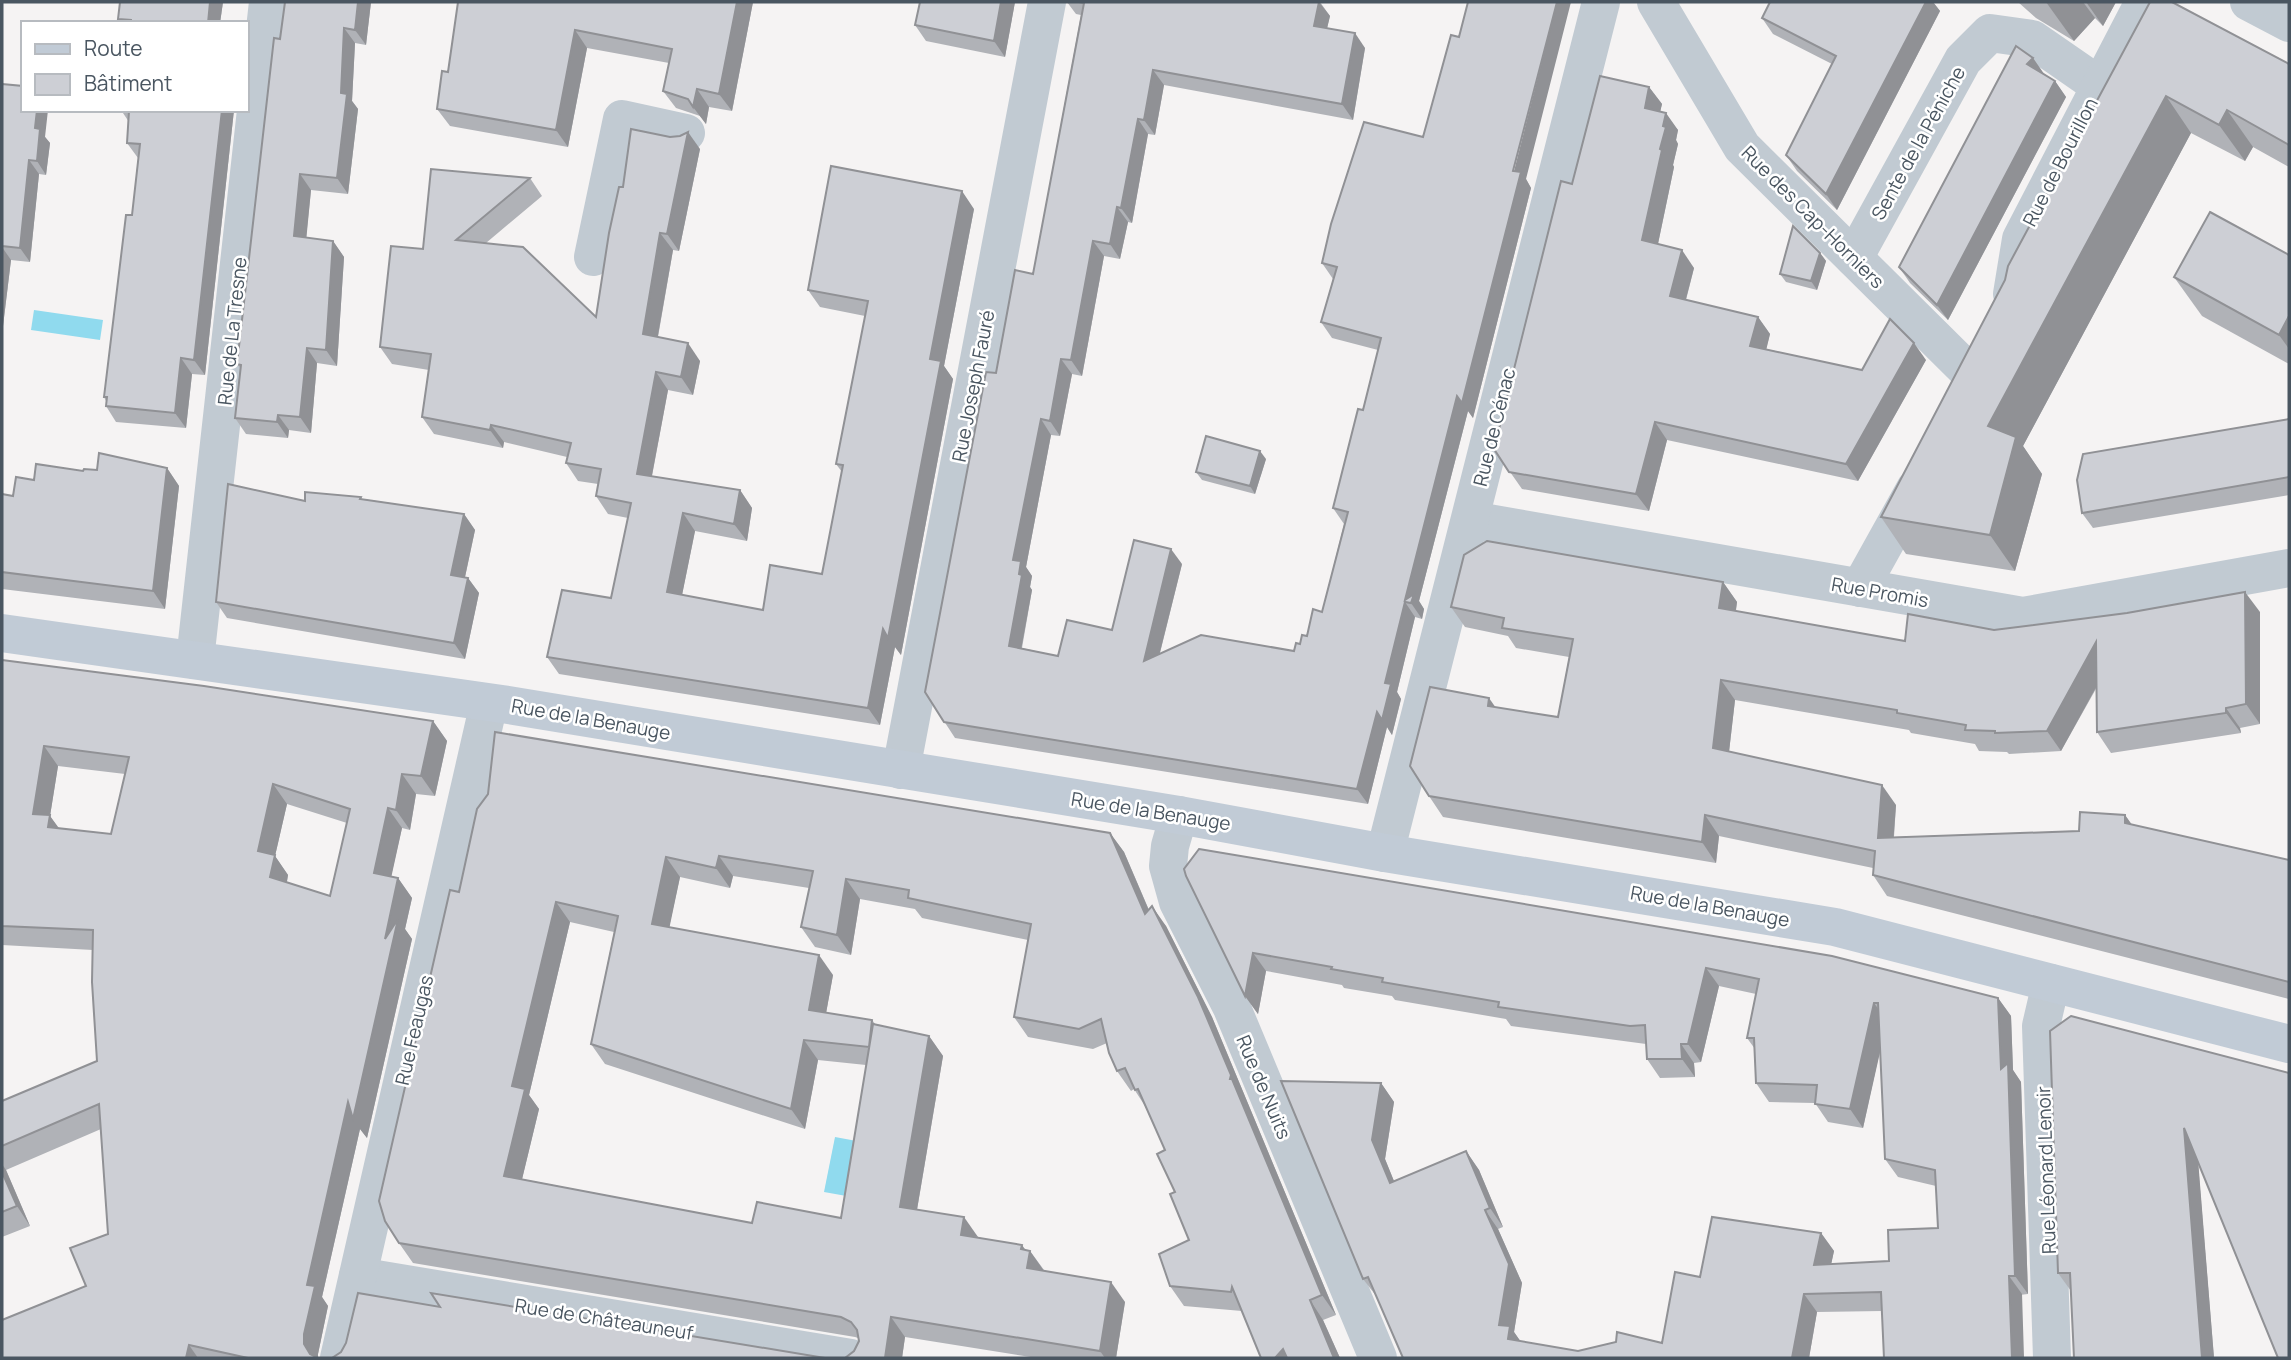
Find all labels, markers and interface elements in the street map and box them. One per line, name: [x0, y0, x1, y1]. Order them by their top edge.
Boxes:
legend: [21, 21, 248, 112]
text: Route: [84, 34, 142, 62]
street label: Sente de la Péniche: [1865, 62, 1971, 224]
text: Bâtiment: [84, 69, 172, 97]
street label: Rue de Bourillon: [2016, 93, 2104, 231]
street label: Rue des Cap-Horniers: [1736, 140, 1890, 294]
street label: Rue de La Tresne: [211, 256, 253, 406]
street label: Rue Joseph Fauré: [946, 308, 1000, 464]
street label: Rue de Cénac: [1467, 365, 1521, 489]
street label: Rue Promis: [1829, 571, 1931, 613]
street label: Rue de la Benauge: [509, 692, 673, 746]
street label: Rue de la Benauge: [1069, 786, 1233, 836]
street label: Rue de la Benauge: [1628, 879, 1792, 933]
street label: Rue Feaugas: [389, 972, 439, 1087]
street label: Rue de Nuits: [1230, 1031, 1298, 1143]
street label: Rue Léonard Lenoir: [2030, 1085, 2062, 1254]
street label: Rue de Châteauneuf: [513, 1292, 695, 1346]

